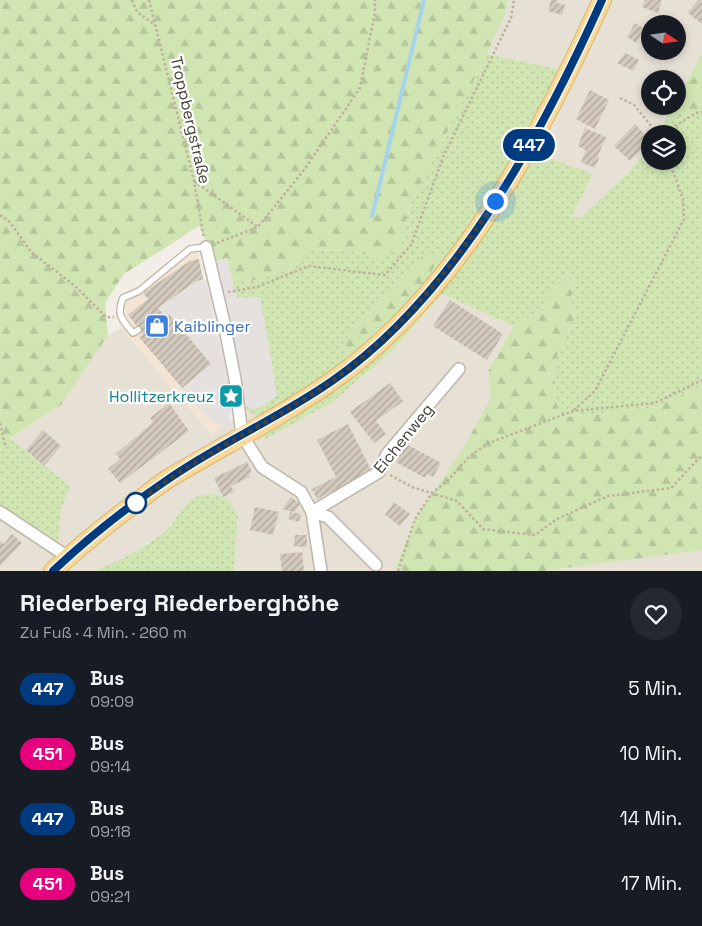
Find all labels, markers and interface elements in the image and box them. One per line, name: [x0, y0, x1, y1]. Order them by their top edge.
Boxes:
north arrow: [641, 15, 686, 60]
map controls: [641, 15, 686, 170]
street label: Troppbergstraße: [166, 54, 215, 186]
button: locate: [641, 70, 686, 115]
button: layers: [641, 125, 686, 170]
line badge: 447: [500, 129, 558, 161]
text: 447: [513, 133, 545, 156]
your location: [483, 189, 508, 214]
shop icon: Kaiblinger: [144, 313, 170, 339]
place label: Kaiblinger: [174, 316, 251, 337]
place icon: Hollitzerkreuz: [218, 383, 244, 409]
place label: Hollitzerkreuz: [109, 386, 214, 407]
street label: Eichenweg: [369, 399, 438, 478]
unlabelled marker: [125, 492, 147, 514]
text: Riederberg Riederberghöhe: [20, 587, 339, 618]
button: heart: [630, 588, 682, 640]
text: Zu Fuß · 4 Min. · 260 m: [20, 622, 187, 643]
text: Bus: [90, 666, 124, 691]
text: 5 Min.: [628, 676, 682, 701]
text: 447: [31, 677, 64, 700]
text: 09:09: [90, 691, 134, 712]
text: Bus: [90, 731, 124, 756]
text: 10 Min.: [619, 741, 682, 766]
text: 451: [32, 742, 63, 765]
text: 09:14: [90, 756, 131, 777]
text: Bus: [90, 796, 124, 821]
text: 14 Min.: [620, 806, 682, 831]
text: 447: [31, 807, 64, 830]
text: 09:18: [90, 821, 131, 842]
text: Bus: [90, 861, 124, 886]
text: 17 Min.: [621, 871, 682, 896]
text: 451: [32, 872, 63, 895]
text: 09:21: [90, 886, 130, 907]

